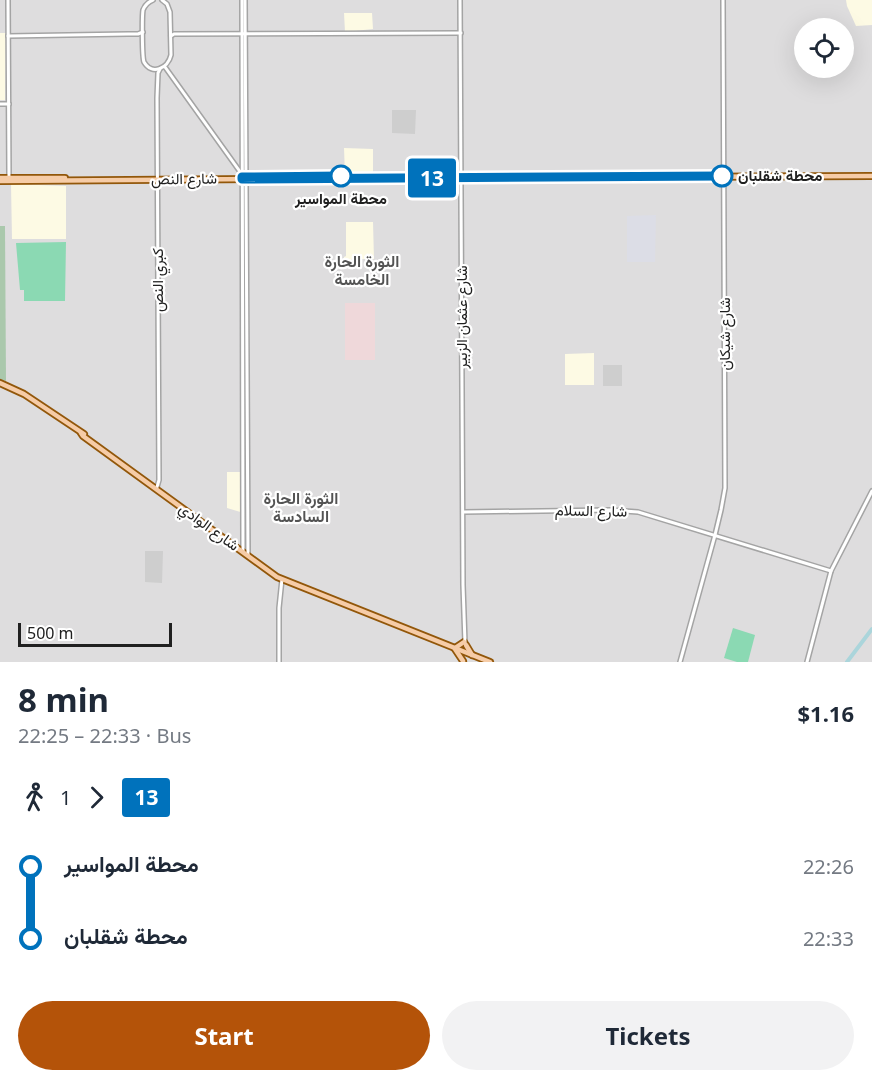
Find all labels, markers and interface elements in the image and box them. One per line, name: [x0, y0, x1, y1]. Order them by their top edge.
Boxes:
map controls: [794, 18, 854, 78]
button: locate: [794, 18, 854, 78]
line badge: 13: [405, 158, 459, 198]
text: 13: [420, 164, 444, 192]
marker: محطة المواسير: [330, 165, 352, 187]
marker: محطة شقلبان: [711, 165, 733, 187]
place label: محطة شقلبان: [738, 165, 822, 185]
street label: شارع النص: [151, 167, 217, 191]
place label: محطة المواسير: [294, 188, 387, 208]
street label: كبري النص: [147, 248, 171, 312]
district label: الثورة الحارة الخامسة: [325, 250, 400, 290]
street label: شارع عثمان الزبير: [451, 265, 473, 370]
street label: شارع شيكان: [714, 297, 736, 371]
district label: الثورة الحارة السادسة: [264, 487, 339, 527]
street label: شارع الوادي: [173, 498, 244, 558]
street label: شارع السلام: [555, 499, 628, 523]
scale bar: [18, 620, 172, 648]
text: 500 m: [27, 622, 74, 644]
text: 8 min: [18, 677, 109, 722]
text: $1.16: [797, 698, 854, 728]
text: 22:25 – 22:33 · Bus: [18, 722, 191, 749]
icon: walk: [18, 781, 51, 814]
icon: forward: [80, 781, 113, 814]
text: 13: [134, 783, 158, 811]
text: 1: [60, 784, 71, 811]
text: محطة المواسير: [64, 848, 199, 878]
text: 22:26: [803, 853, 854, 880]
text: محطة شقلبان: [64, 920, 188, 950]
text: 22:33: [803, 925, 854, 952]
button: Start: [18, 1001, 430, 1070]
button: Tickets: [442, 1001, 854, 1070]

